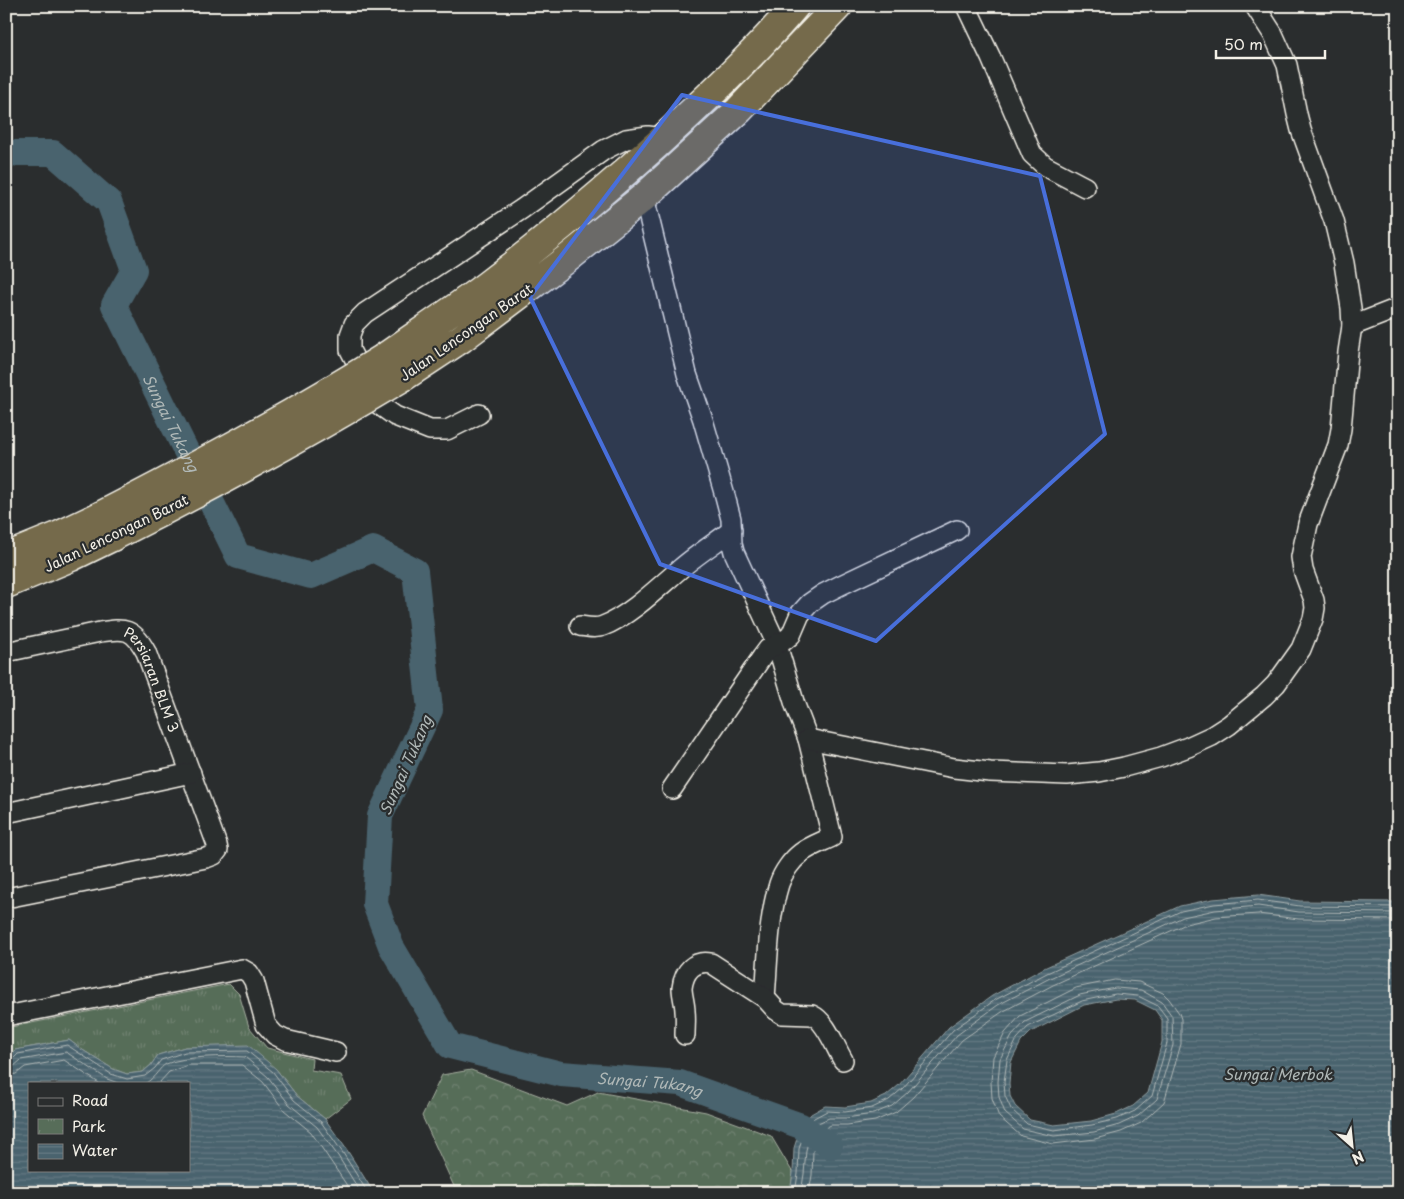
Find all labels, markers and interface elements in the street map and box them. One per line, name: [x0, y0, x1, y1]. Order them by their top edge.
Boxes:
scale bar: [1216, 28, 1325, 60]
text: 50 m: [1224, 32, 1263, 55]
street label: Jalan Lencongan Barat: [395, 278, 537, 386]
water label: Sungai Tukang: [138, 369, 206, 476]
street label: Jalan Lencongan Barat: [40, 489, 192, 577]
street label: Persiaran BLM 3: [121, 621, 185, 735]
water label: Sungai Tukang: [373, 710, 438, 818]
water label: Sungai Merbok: [1224, 1062, 1333, 1085]
water label: Sungai Tukang: [596, 1065, 707, 1102]
legend: [28, 1082, 190, 1172]
text: Road: [72, 1088, 108, 1111]
text: Park: [72, 1114, 106, 1137]
north arrow: [1326, 1122, 1376, 1172]
text: Water: [72, 1138, 117, 1161]
text: N: [1348, 1146, 1368, 1170]

